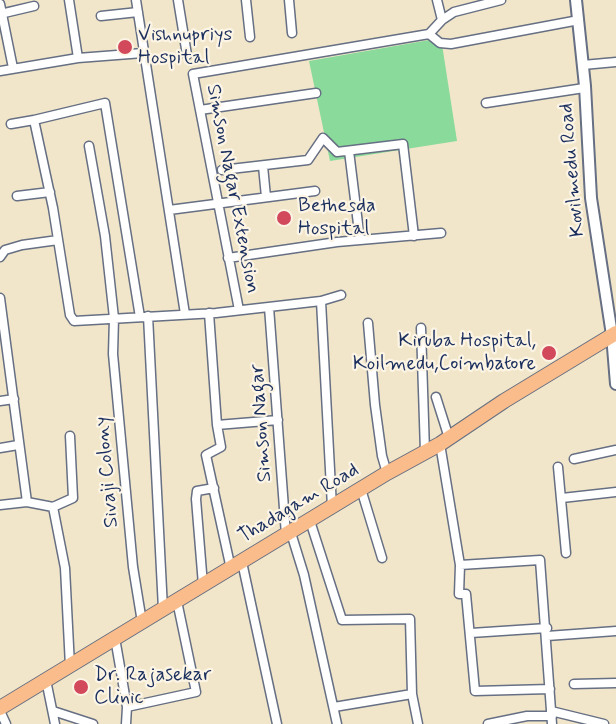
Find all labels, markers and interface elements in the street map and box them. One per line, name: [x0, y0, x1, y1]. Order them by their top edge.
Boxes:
place label: Vishnupriys Hospital: [138, 24, 232, 71]
marker: Vishnupriys Hospital: [116, 38, 134, 56]
street label: Simson Nagar Extension: [200, 82, 264, 296]
street label: Kovilmedu Road: [555, 102, 591, 238]
place label: Bethesda Hospital: [298, 195, 376, 242]
marker: Bethesda Hospital: [275, 209, 293, 227]
place label: Kiruba Hospital, Koilmedu,Coimbatore: [353, 330, 536, 377]
marker: Kiruba Hospital, Koilmedu,Coimbatore: [540, 344, 558, 362]
street label: Simson Nagar: [246, 363, 278, 483]
street label: Sivaji Colony: [91, 415, 125, 529]
street label: Thadagam Road: [234, 459, 364, 549]
place label: Dr. Rajasekar Clinic: [94, 664, 211, 711]
marker: Dr. Rajasekar Clinic: [72, 678, 90, 696]

